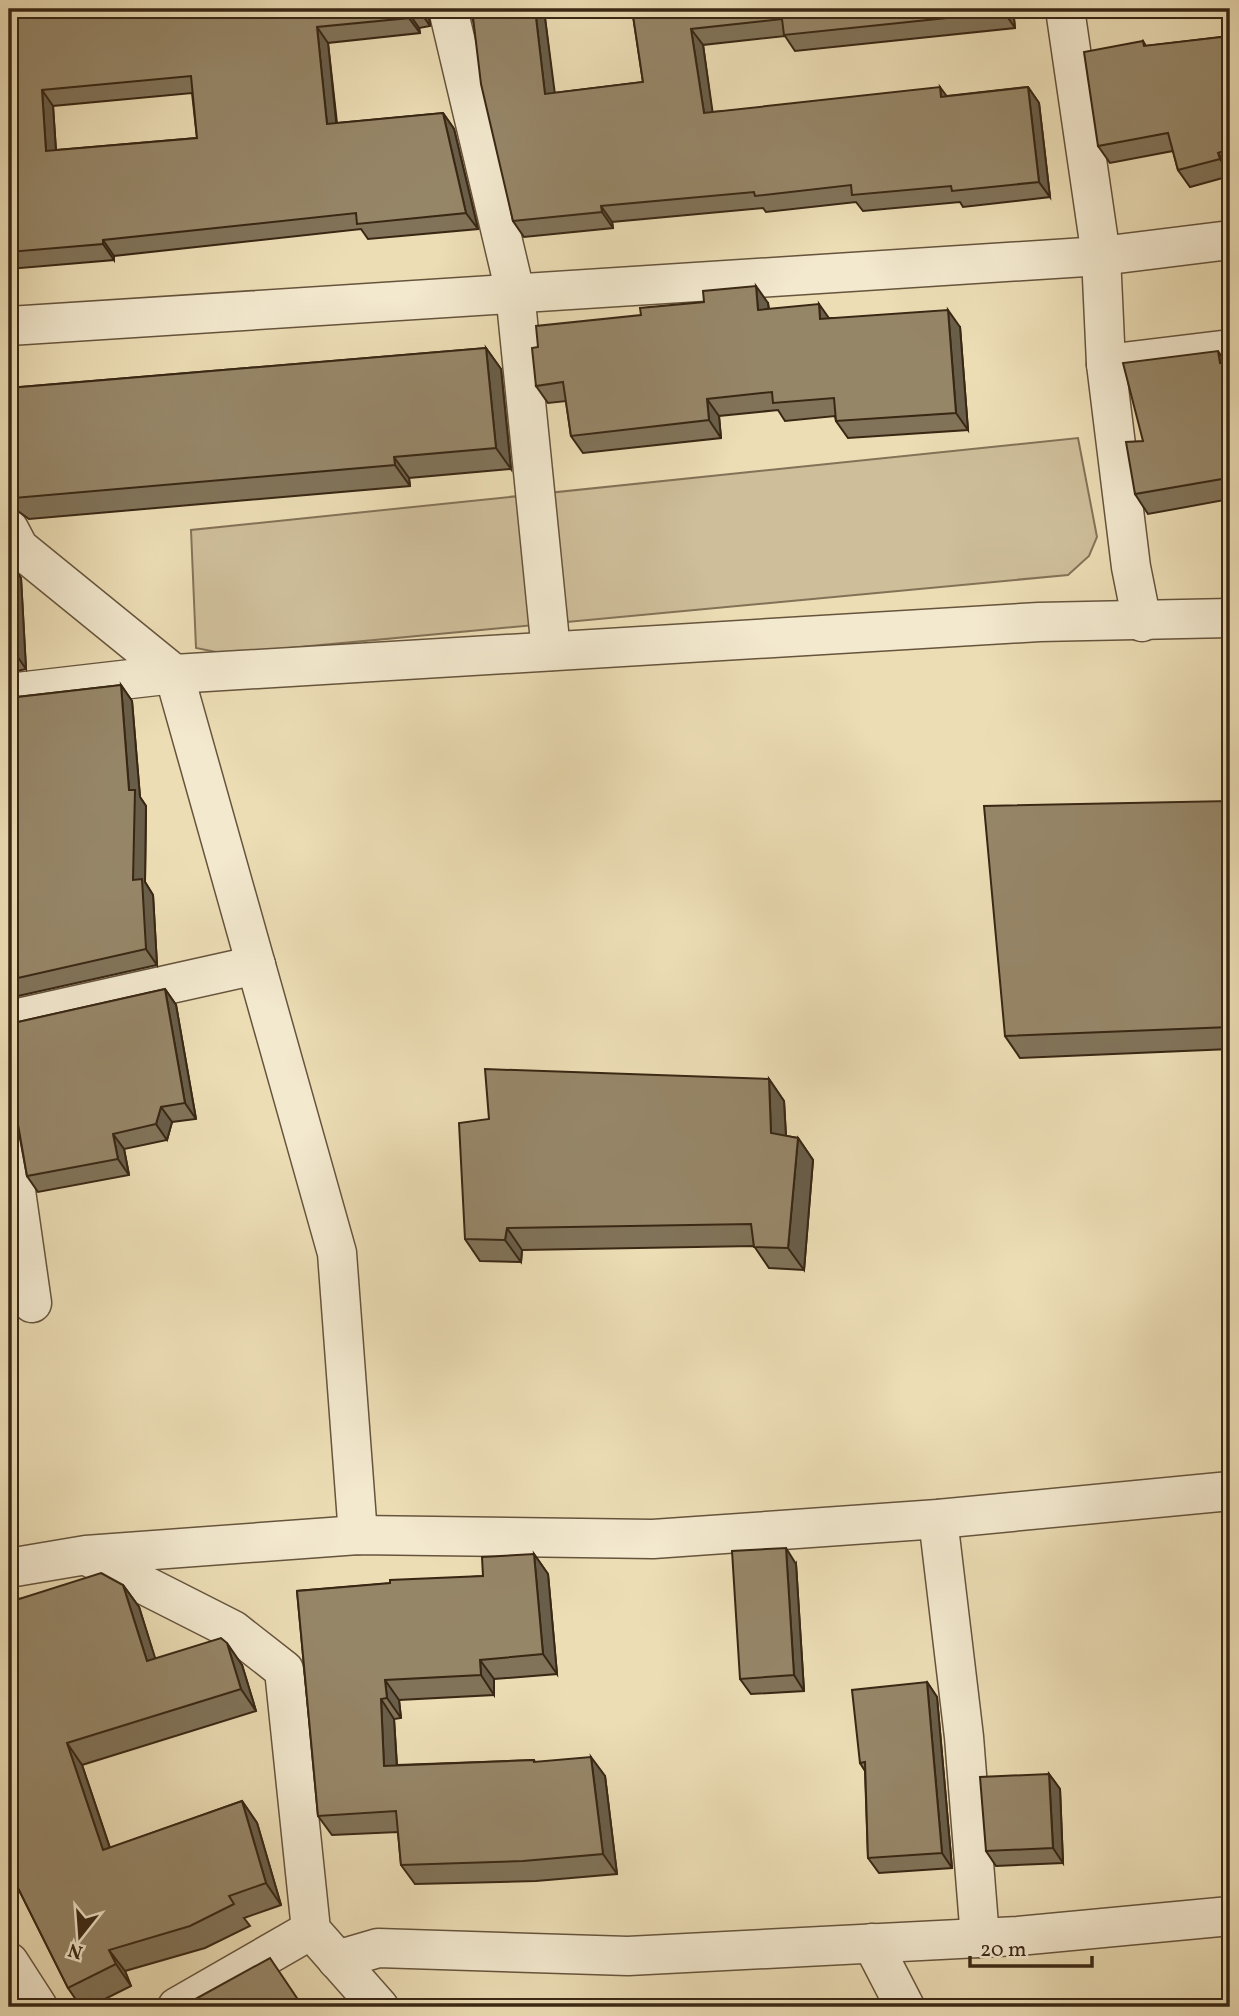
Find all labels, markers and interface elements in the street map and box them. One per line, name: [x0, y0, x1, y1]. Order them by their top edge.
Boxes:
north arrow: [46, 1900, 116, 1970]
scale bar: [970, 1925, 1092, 1969]
text: N: [65, 1936, 86, 1965]
text: 20 m: [980, 1936, 1026, 1965]

